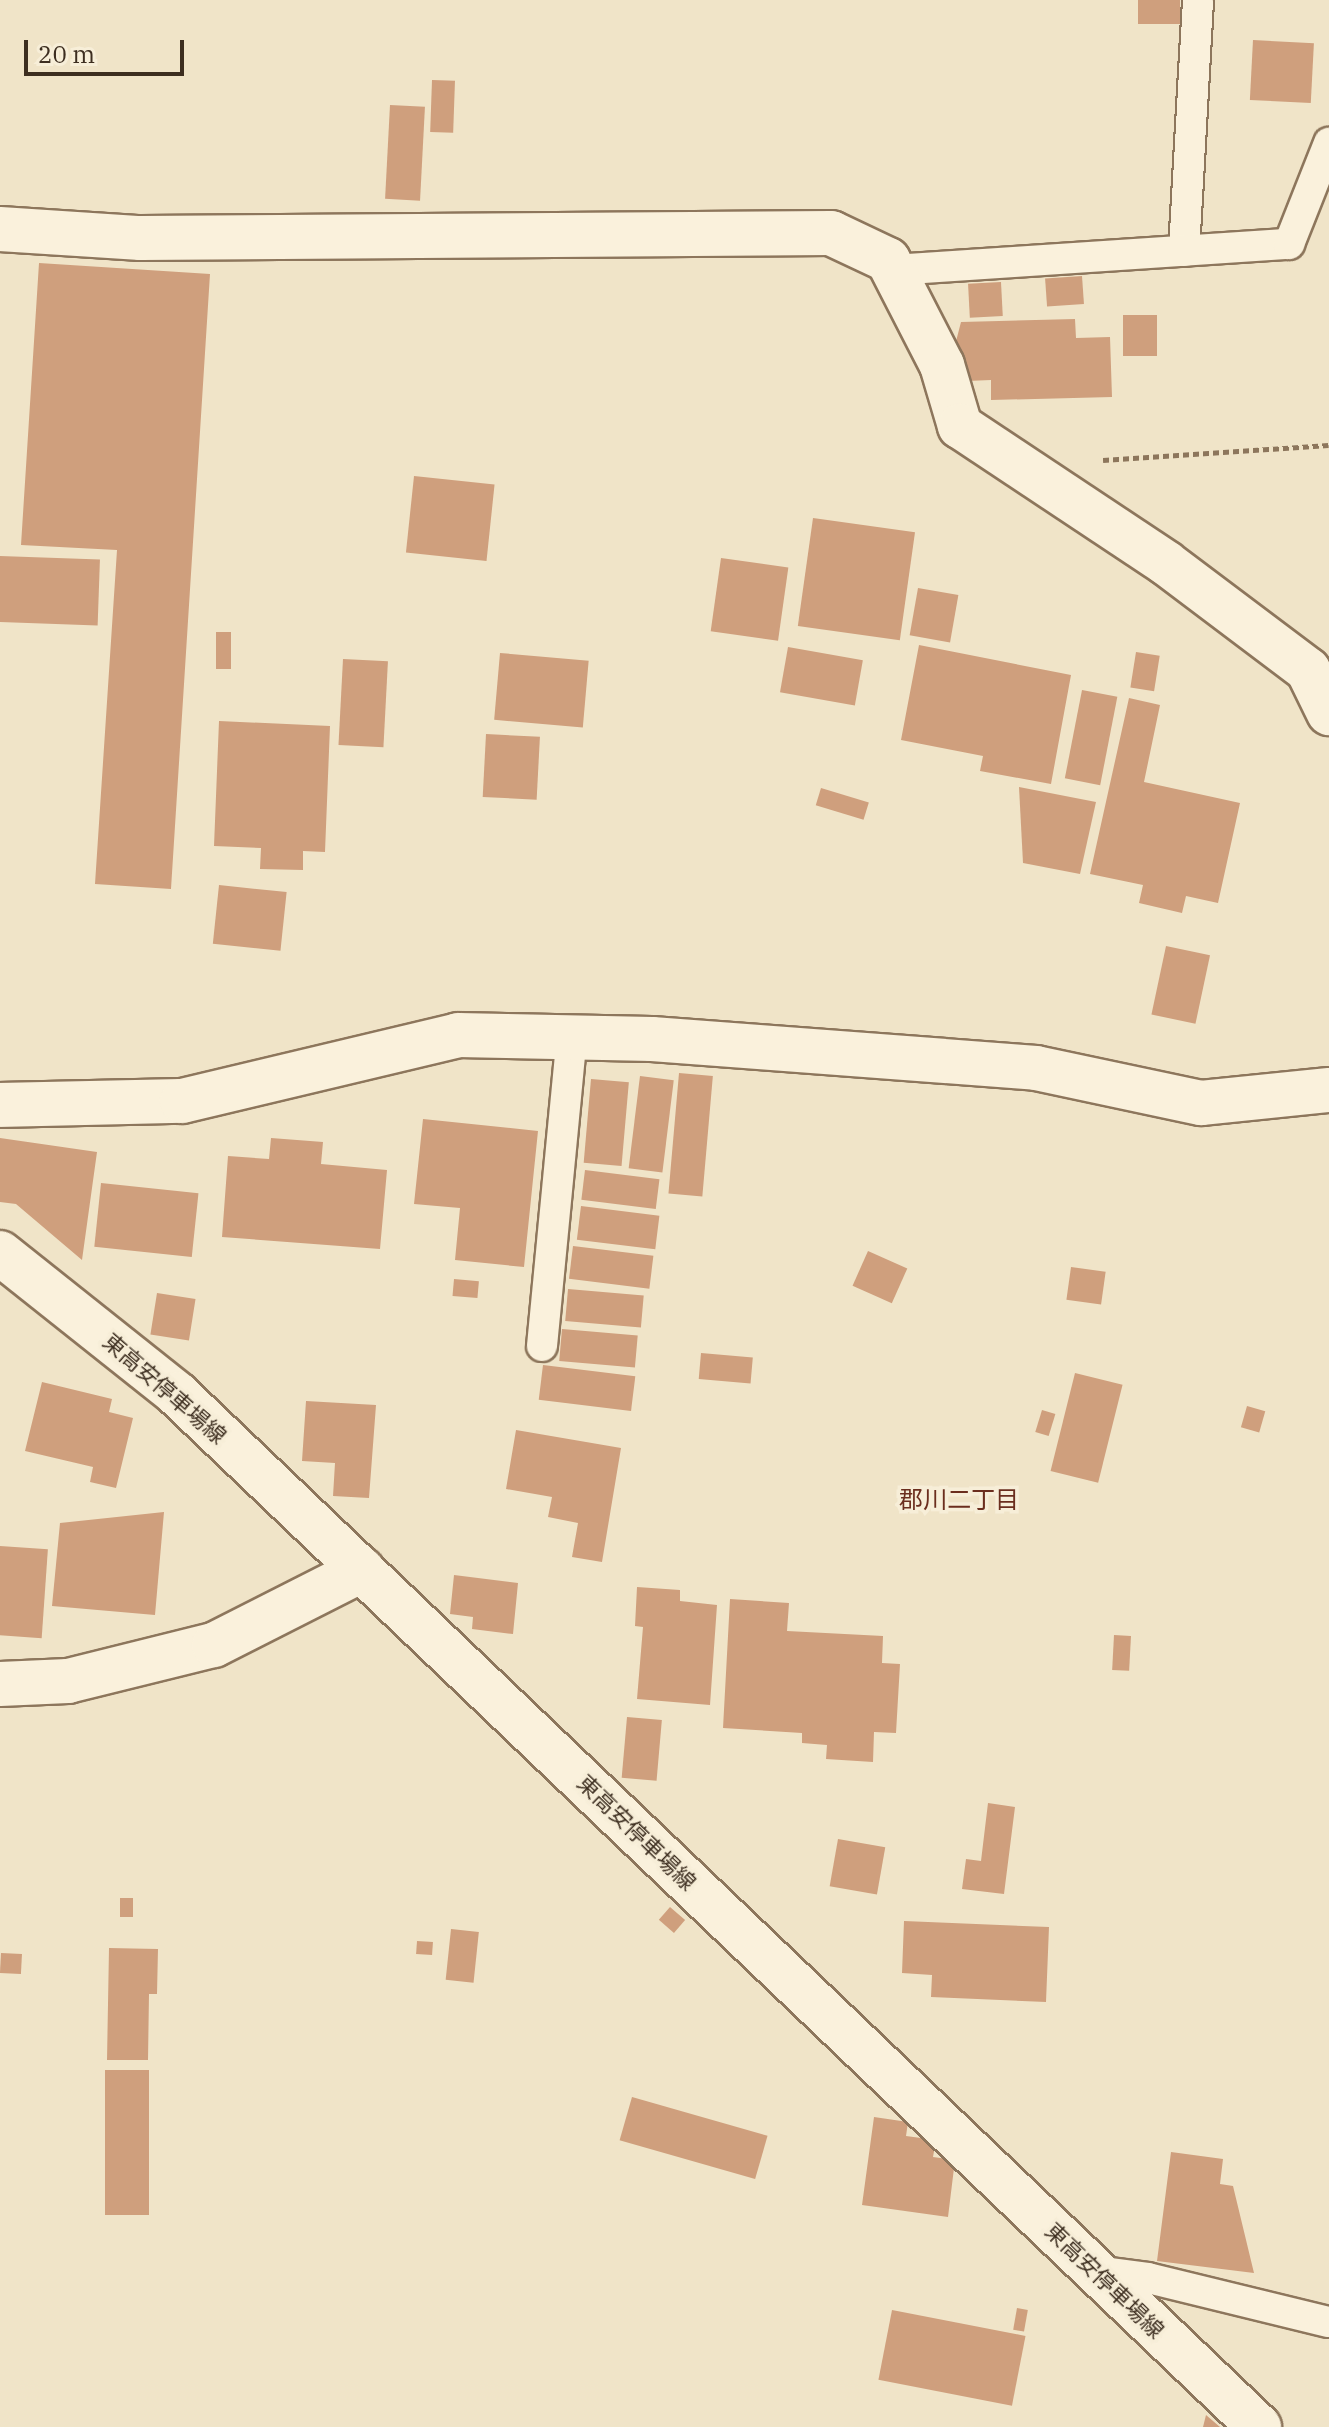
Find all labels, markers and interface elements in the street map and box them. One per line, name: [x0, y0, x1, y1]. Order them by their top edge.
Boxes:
scale bar: [28, 24, 188, 74]
text: 20 m: [38, 38, 95, 70]
street label: 東高安停車場線: [98, 1328, 232, 1448]
district label: 郡川二丁目: [899, 1486, 1019, 1514]
street label: 東高安停車場線: [572, 1769, 702, 1895]
street label: 東高安停車場線: [1040, 2217, 1170, 2343]

